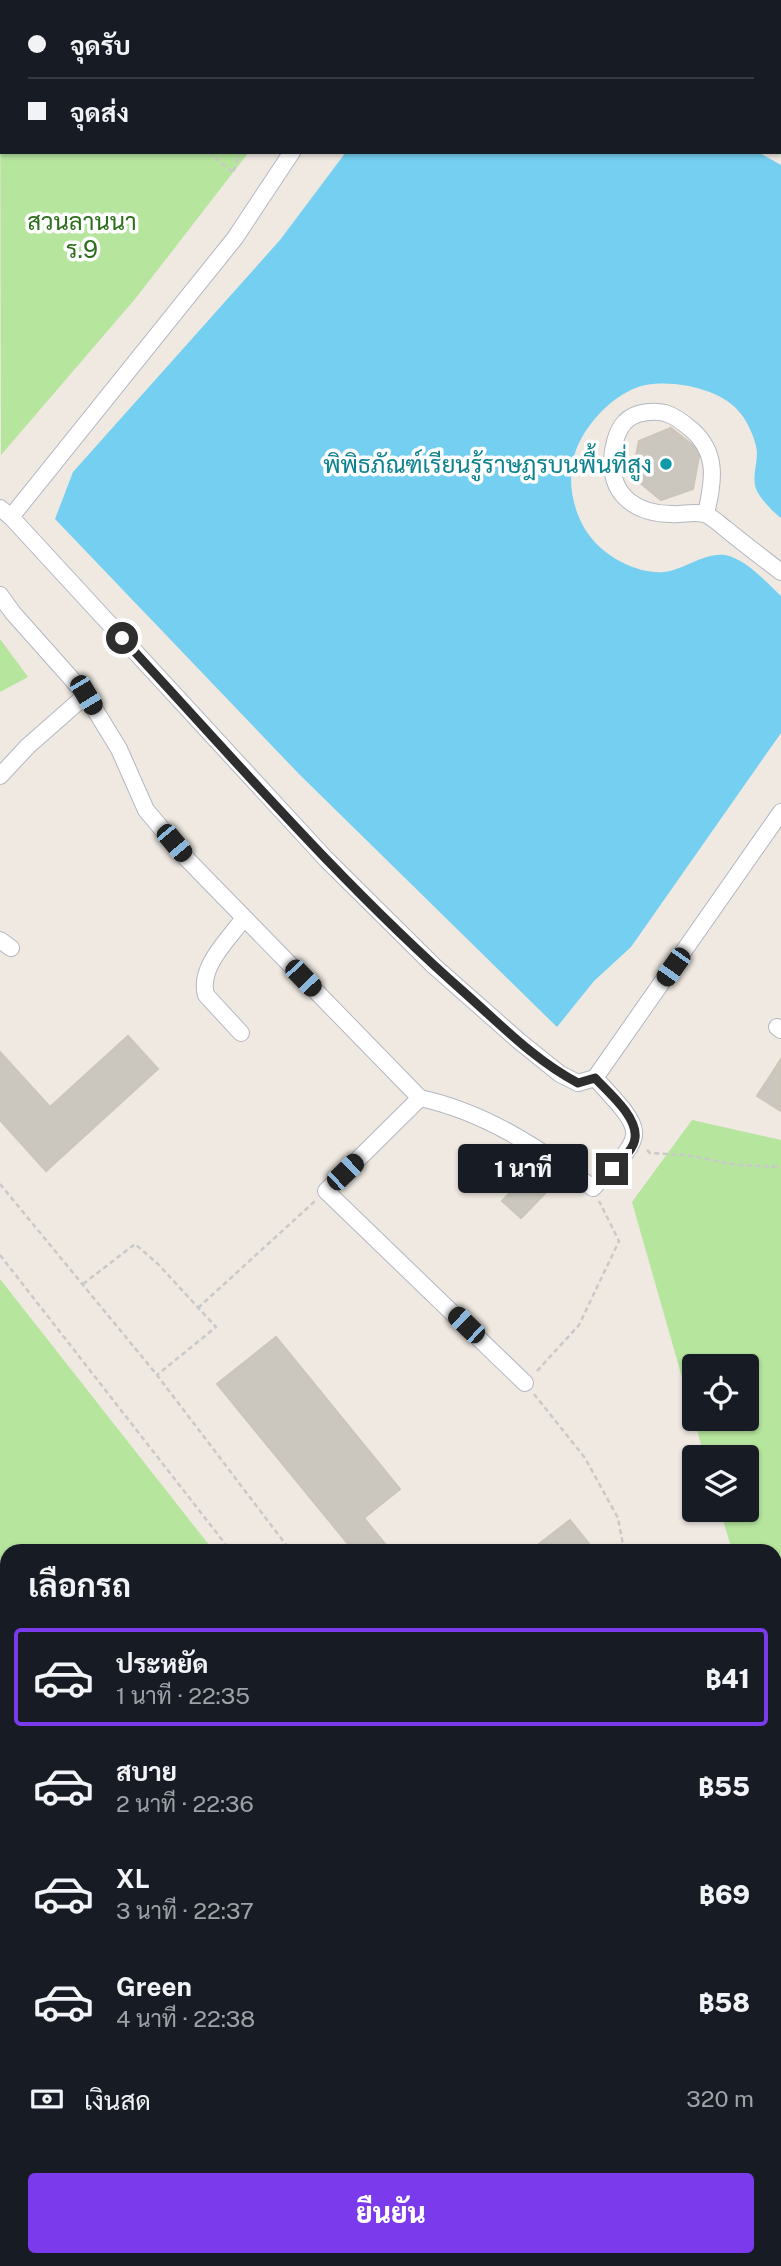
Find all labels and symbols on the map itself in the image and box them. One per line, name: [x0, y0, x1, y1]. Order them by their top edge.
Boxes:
park label: สวนลานนา ร.9: [27, 207, 137, 263]
place label: พิพิธภัณฑ์เรียนรู้ราษฎรบนพื้นที่สูง: [323, 443, 652, 482]
marker: พิพิธภัณฑ์เรียนรู้ราษฎรบนพื้นที่สูง: [658, 456, 674, 472]
route start: [106, 622, 138, 654]
car: [67, 672, 106, 718]
car: [153, 820, 196, 866]
car: [653, 944, 694, 990]
car: [281, 956, 326, 1000]
callout: 1 นาที: [458, 1144, 588, 1194]
car: [323, 1150, 368, 1194]
route end: [596, 1153, 628, 1185]
car: [444, 1303, 489, 1347]

